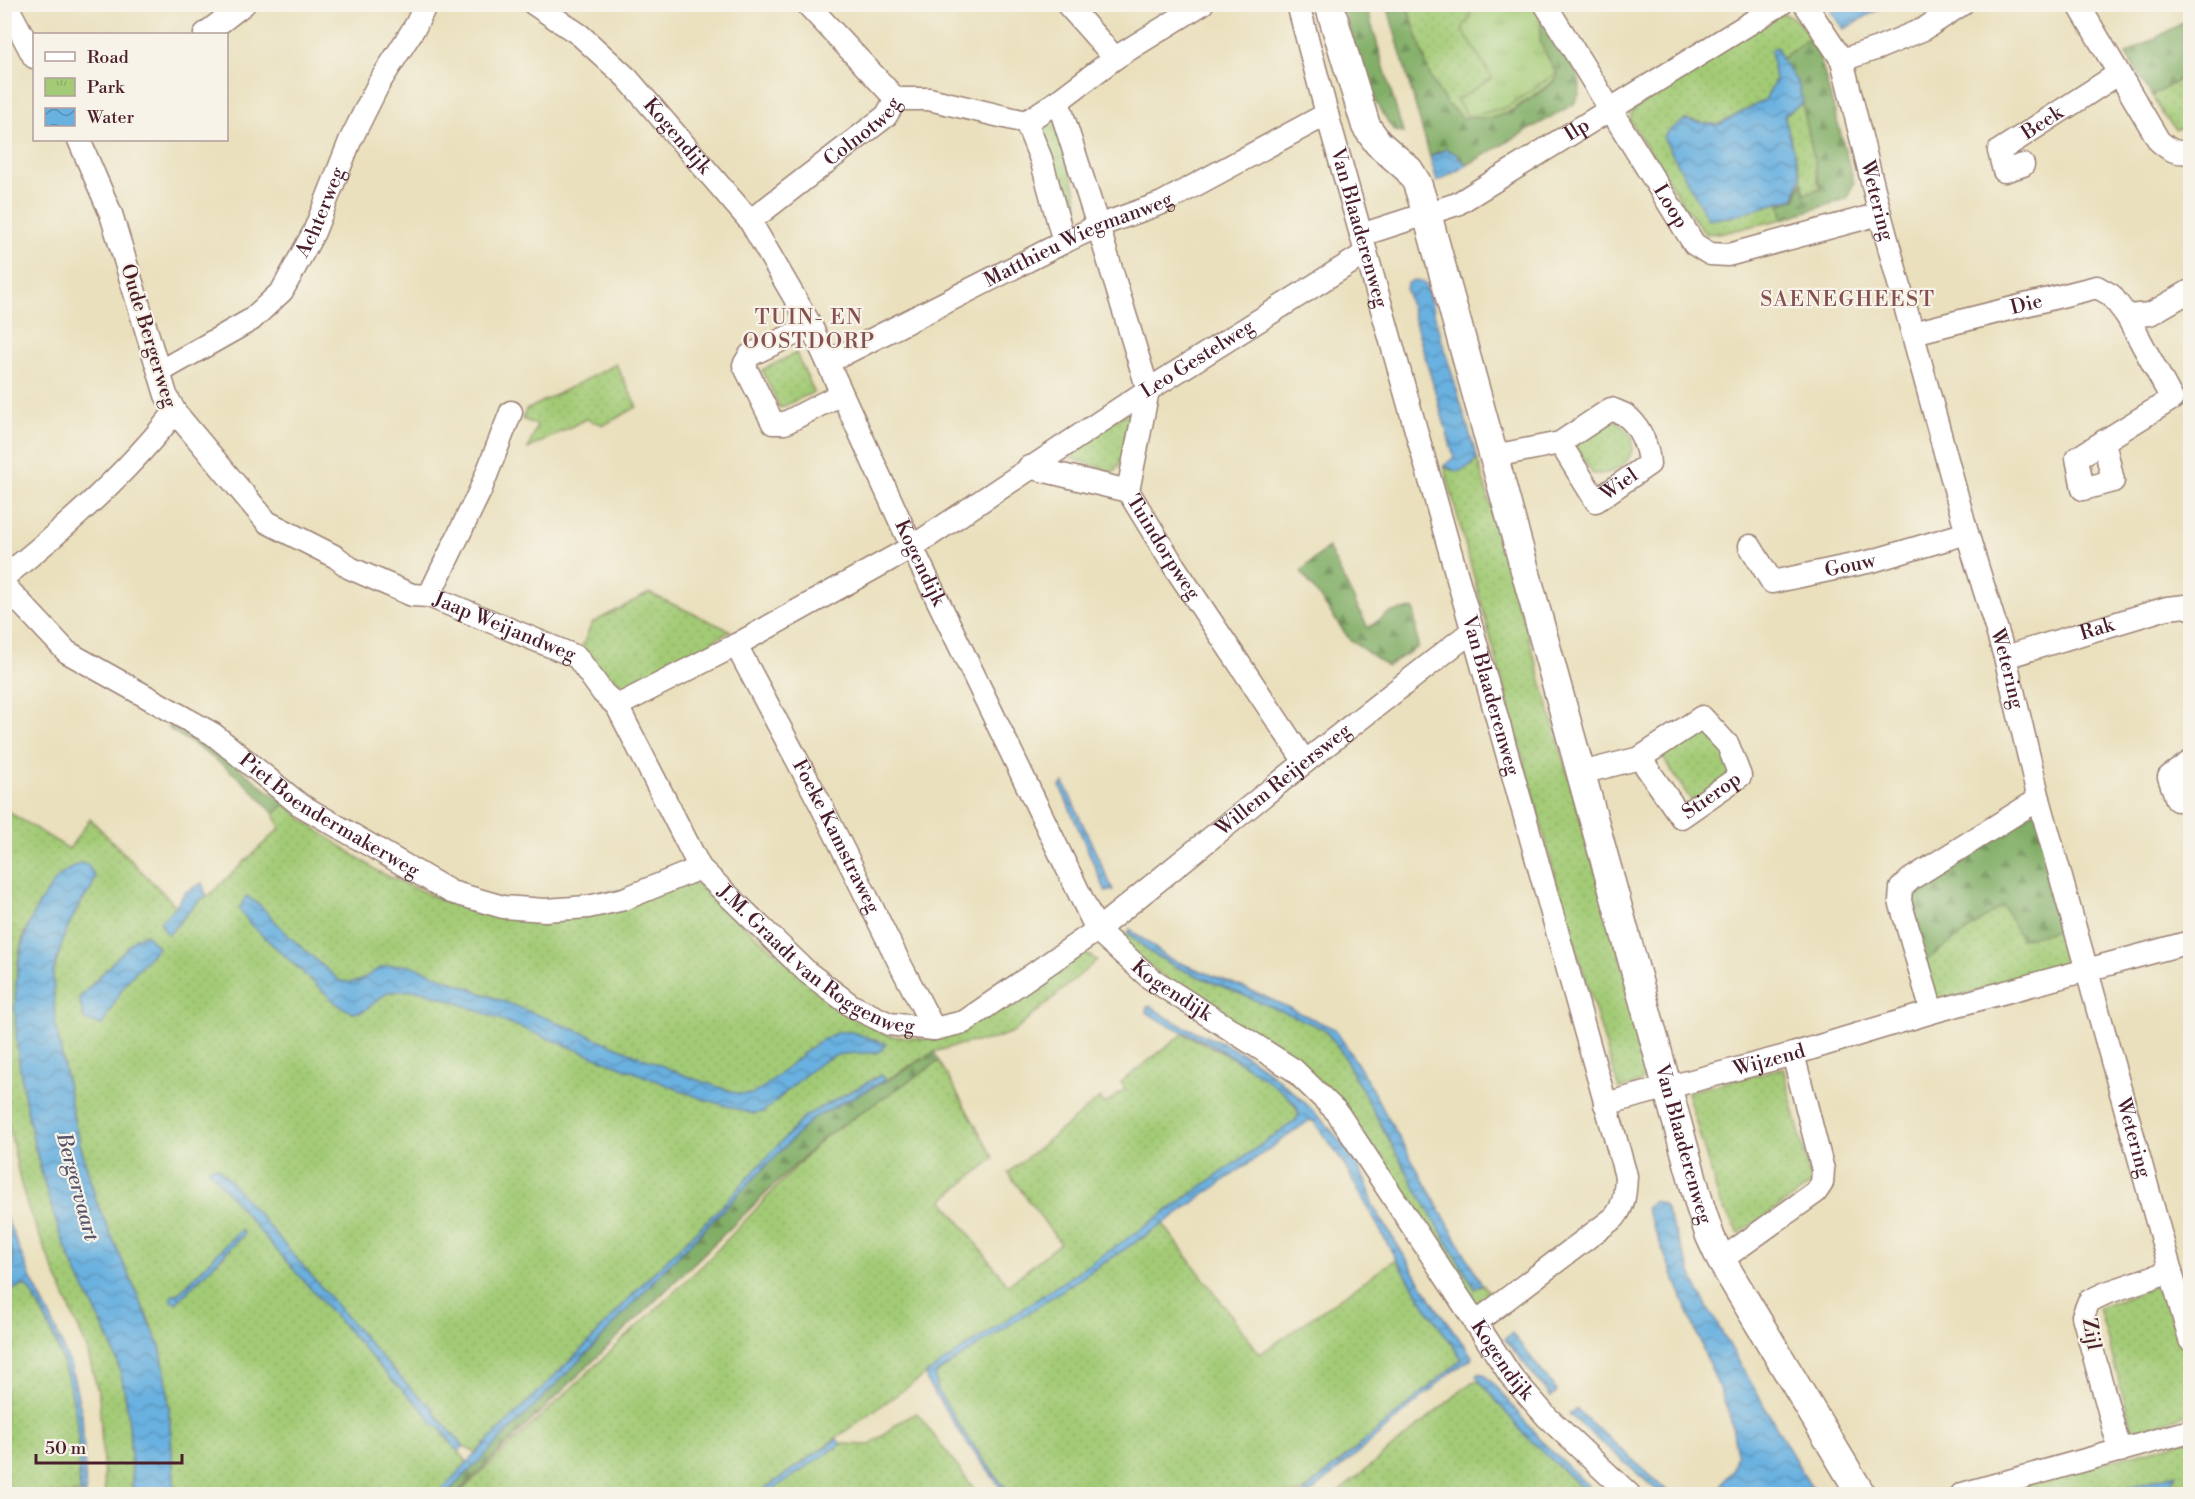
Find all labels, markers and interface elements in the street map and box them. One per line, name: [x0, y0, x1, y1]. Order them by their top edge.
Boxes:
legend: [33, 33, 228, 141]
text: Road: [87, 46, 130, 69]
text: Park: [87, 76, 126, 99]
street label: Colnotweg: [819, 92, 907, 172]
street label: Kogendijk: [637, 93, 718, 181]
street label: Beek: [2016, 100, 2069, 146]
text: Water: [86, 106, 135, 129]
street label: Ilp: [1560, 113, 1594, 147]
street label: Van Blaaderenweg: [1324, 144, 1394, 311]
street label: Wetering: [1855, 157, 1899, 244]
street label: Achterweg: [290, 163, 351, 263]
street label: Loop: [1647, 180, 1694, 233]
street label: Matthieu Wiegmanweg: [980, 186, 1178, 293]
street label: Oude Bergerweg: [114, 261, 182, 412]
district label: SAENEGHEEST: [1760, 287, 1936, 313]
street label: Die: [2008, 289, 2045, 321]
district label: TUIN- EN OOSTDORP: [742, 305, 876, 355]
street label: Leo Gestelweg: [1136, 313, 1260, 404]
street label: Wiel: [1595, 463, 1643, 507]
street label: Tuindorpweg: [1121, 490, 1206, 605]
street label: Kogendijk: [889, 516, 952, 611]
street label: Gouw: [1823, 548, 1879, 583]
street label: Jaap Weijandweg: [429, 586, 580, 668]
street label: Van Blaaderenweg: [1456, 612, 1525, 779]
street label: Rak: [2077, 612, 2119, 646]
street label: Wetering: [1984, 625, 2030, 712]
street label: Willem Reijersweg: [1210, 718, 1357, 842]
street label: Piet Boendermakerweg: [234, 748, 425, 884]
street label: Foeke Kamstraweg: [787, 755, 886, 918]
street label: Stierop: [1677, 766, 1746, 825]
street label: J.M. Graadt van Roggenweg: [712, 879, 917, 1039]
street label: Kogendijk: [1126, 954, 1218, 1028]
street label: Wijzend: [1730, 1038, 1809, 1082]
street label: Van Blaaderenweg: [1649, 1060, 1718, 1228]
street label: Wetering: [2110, 1094, 2157, 1181]
water label: Bergervaart: [50, 1129, 104, 1245]
street label: Kogendijk: [1465, 1315, 1540, 1406]
street label: Zijl: [2076, 1316, 2106, 1352]
scale bar: [36, 1427, 182, 1465]
text: 50 m: [45, 1437, 87, 1460]

